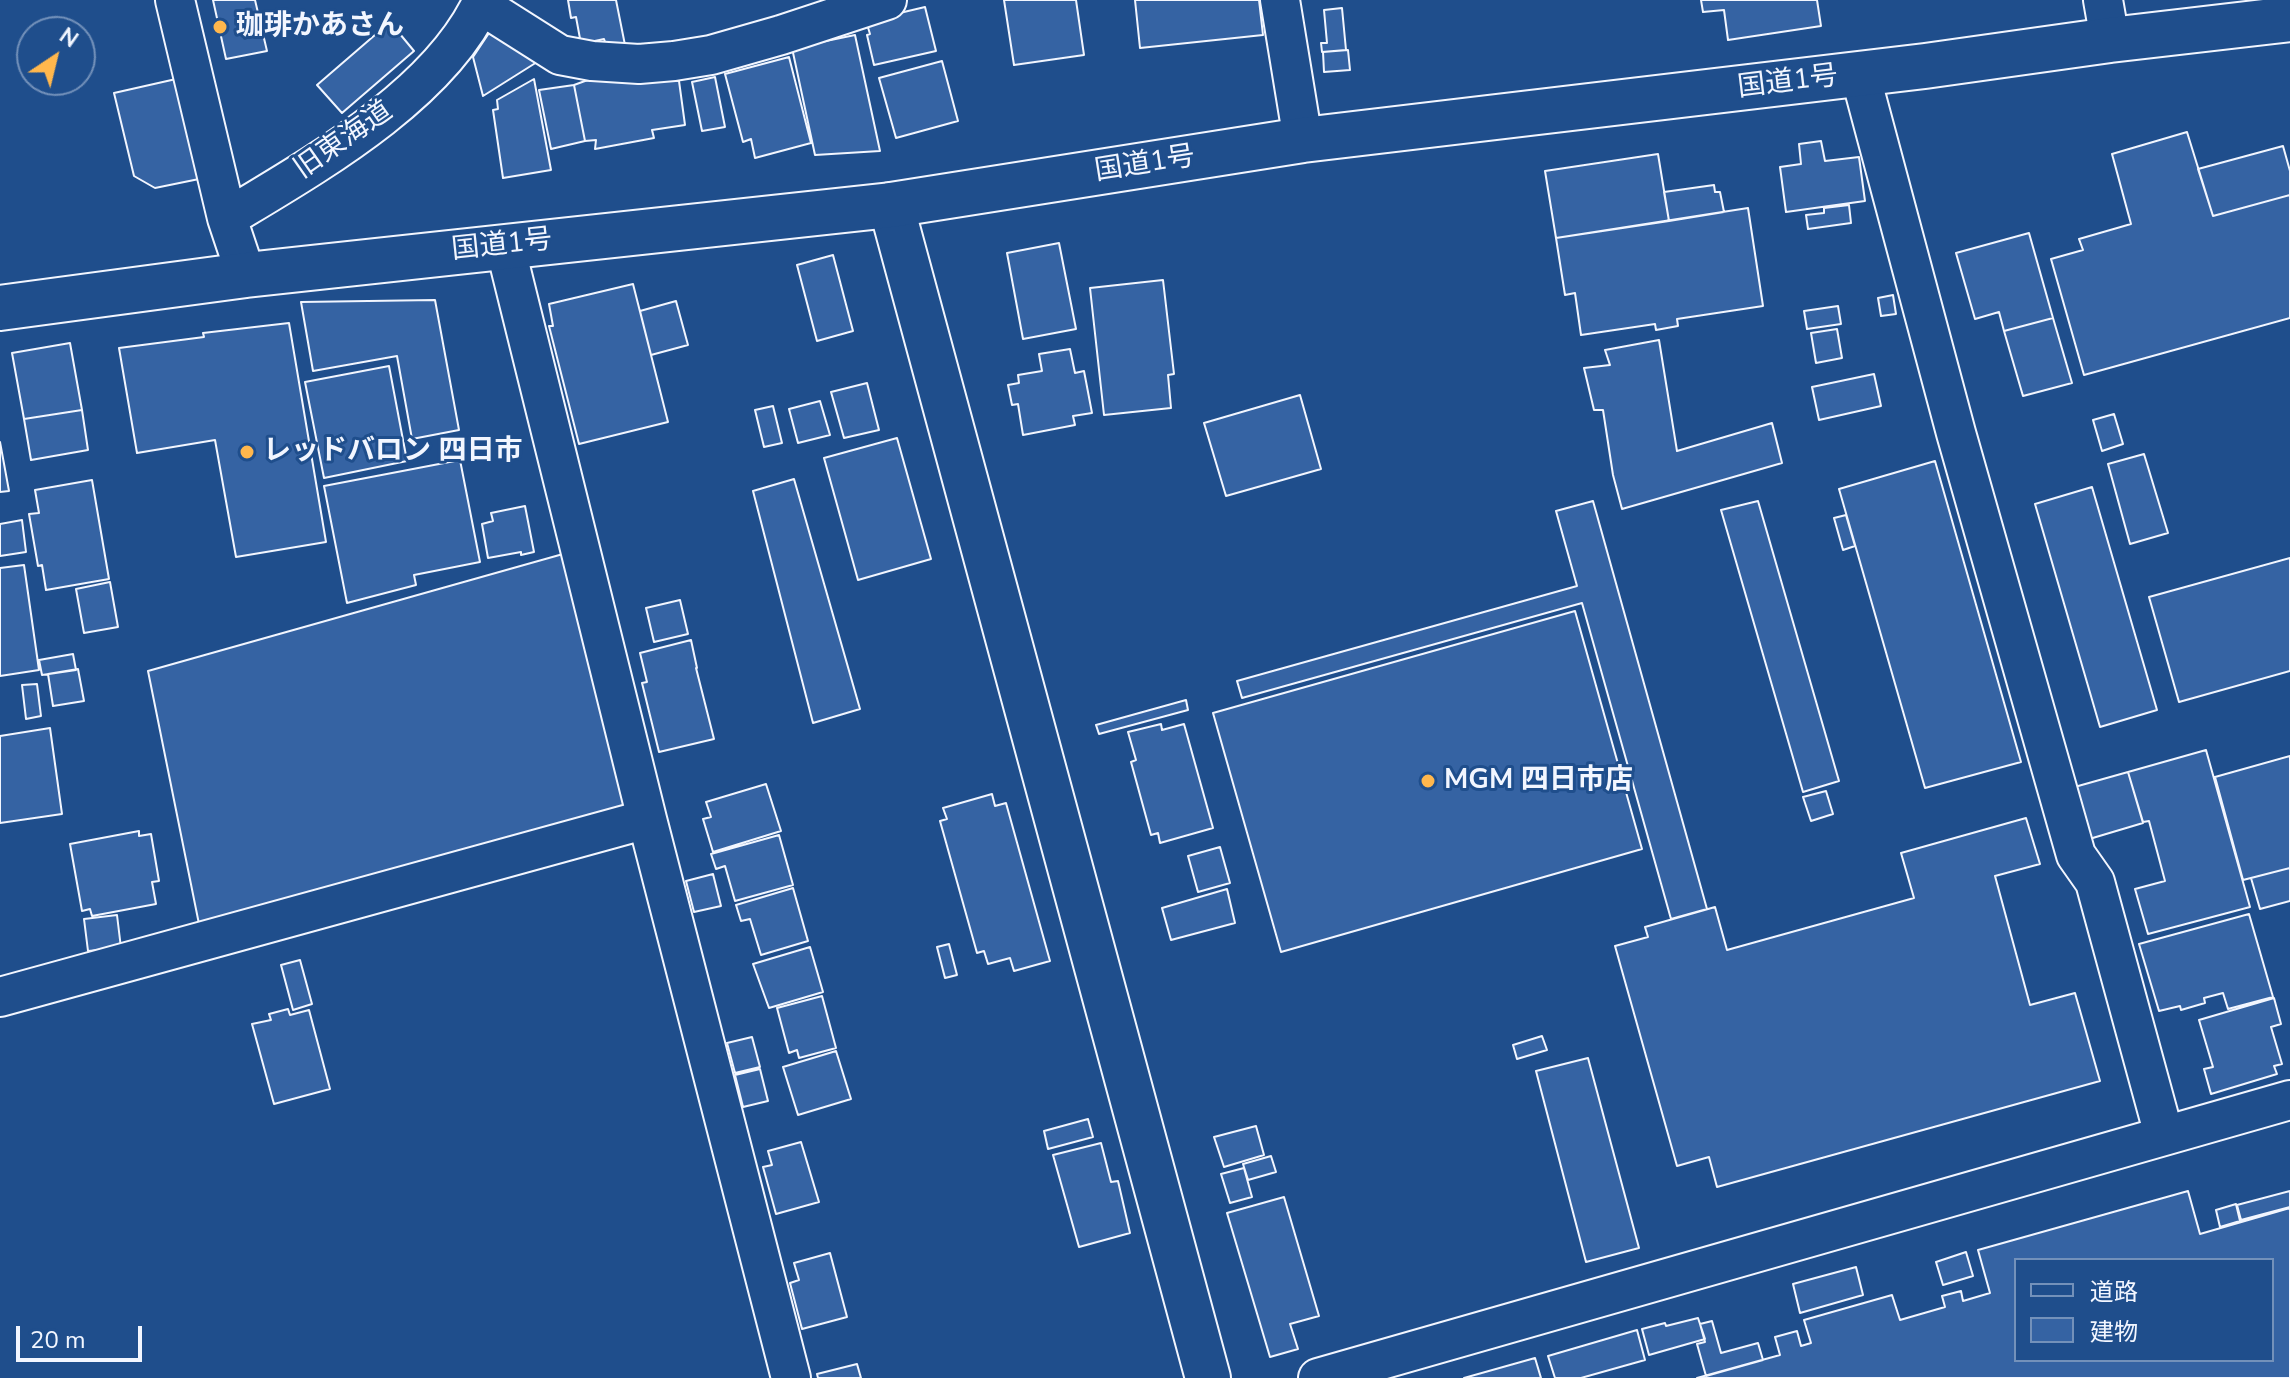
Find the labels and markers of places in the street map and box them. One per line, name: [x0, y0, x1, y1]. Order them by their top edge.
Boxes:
place label: 珈琲かあさん: [236, 10, 404, 44]
marker: 珈琲かあさん: [211, 18, 229, 36]
place label: レッドバロン 四日市: [263, 435, 523, 469]
marker: レッドバロン 四日市: [238, 443, 256, 461]
place label: MGM 四日市店: [1444, 764, 1633, 798]
marker: MGM 四日市店: [1419, 772, 1437, 790]

